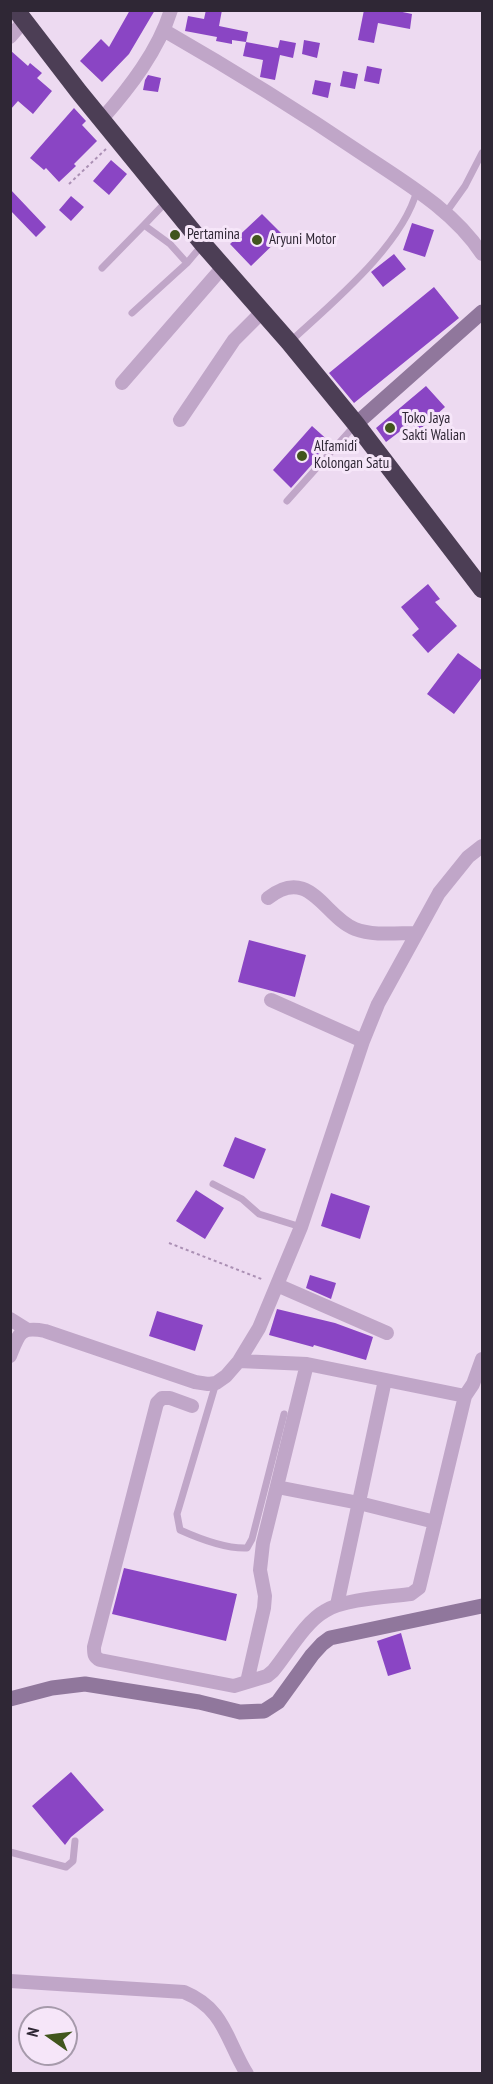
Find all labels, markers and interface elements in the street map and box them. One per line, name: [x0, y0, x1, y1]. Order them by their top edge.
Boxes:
place label: Pertamina: [187, 226, 240, 244]
marker: Pertamina: [168, 228, 182, 242]
place label: Aryuni Motor: [269, 231, 336, 249]
marker: Aryuni Motor: [250, 233, 264, 247]
place label: Toko Jaya Sakti Walian: [402, 410, 466, 445]
marker: Toko Jaya Sakti Walian: [383, 421, 397, 435]
place label: Alfamidi Kolongan Satu: [314, 438, 389, 473]
marker: Alfamidi Kolongan Satu: [295, 449, 309, 463]
north arrow: [18, 2006, 78, 2066]
text: N: [22, 2026, 43, 2039]

